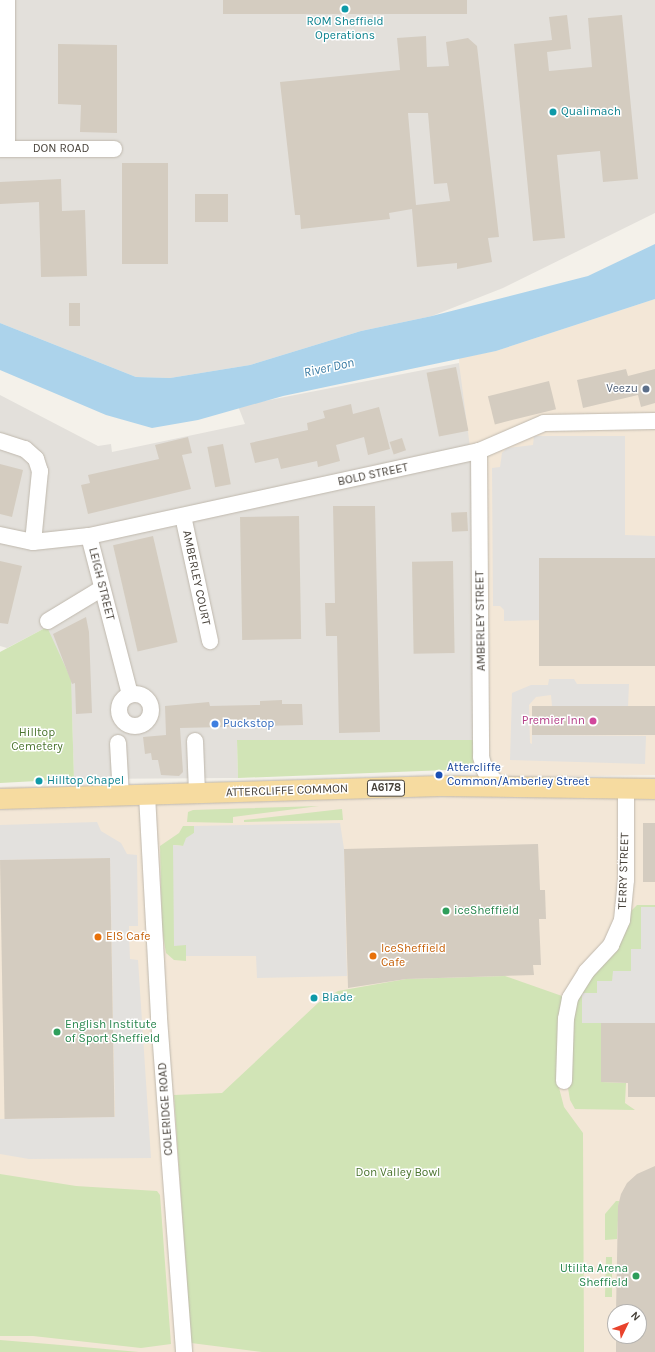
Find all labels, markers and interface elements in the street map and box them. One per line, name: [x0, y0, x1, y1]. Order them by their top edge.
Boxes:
marker: ROM Sheffield Operations: [340, 4, 350, 14]
place label: ROM Sheffield Operations: [306, 15, 384, 43]
place label: Qualimach: [561, 105, 621, 119]
marker: Qualimach: [548, 107, 558, 117]
street label: DON ROAD: [33, 142, 89, 156]
water label: River Don: [302, 355, 356, 381]
place label: Veezu: [606, 382, 638, 396]
marker: Veezu: [641, 384, 651, 394]
street label: BOLD STREET: [336, 461, 410, 489]
street label: AMBERLEY COURT: [179, 529, 213, 627]
street label: LEIGH STREET: [85, 546, 117, 622]
street label: AMBERLEY STREET: [473, 571, 489, 671]
place label: Premier Inn: [522, 714, 585, 728]
marker: Premier Inn: [588, 716, 598, 726]
place label: Puckstop: [223, 717, 274, 731]
marker: Puckstop: [210, 719, 220, 729]
park label: Hilltop Cemetery: [11, 726, 63, 754]
place label: Attercliffe Common/Amberley Street: [447, 761, 589, 789]
marker: Attercliffe Common/Amberley Street: [434, 770, 444, 780]
place label: Hilltop Chapel: [47, 774, 124, 788]
marker: Hilltop Chapel: [34, 776, 44, 786]
road number: A6178: [366, 779, 406, 797]
street label: ATTERCLIFFE COMMON: [226, 782, 348, 800]
street label: TERRY STREET: [615, 832, 633, 910]
place label: iceSheffield: [454, 904, 519, 918]
marker: iceSheffield: [441, 906, 451, 916]
place label: EIS Cafe: [106, 930, 150, 944]
marker: EIS Cafe: [93, 932, 103, 942]
place label: IceSheffield Cafe: [381, 942, 446, 970]
marker: IceSheffield Cafe: [368, 951, 378, 961]
place label: Blade: [322, 991, 353, 1005]
marker: Blade: [309, 993, 319, 1003]
place label: English Institute of Sport Sheffield: [65, 1018, 160, 1046]
marker: English Institute of Sport Sheffield: [52, 1027, 62, 1037]
street label: COLERIDGE ROAD: [156, 1062, 176, 1156]
park label: Don Valley Bowl: [356, 1166, 440, 1180]
place label: Utilita Arena Sheffield: [560, 1262, 628, 1290]
marker: Utilita Arena Sheffield: [631, 1271, 641, 1281]
north arrow: [607, 1304, 647, 1344]
text: N: [628, 1309, 643, 1323]

